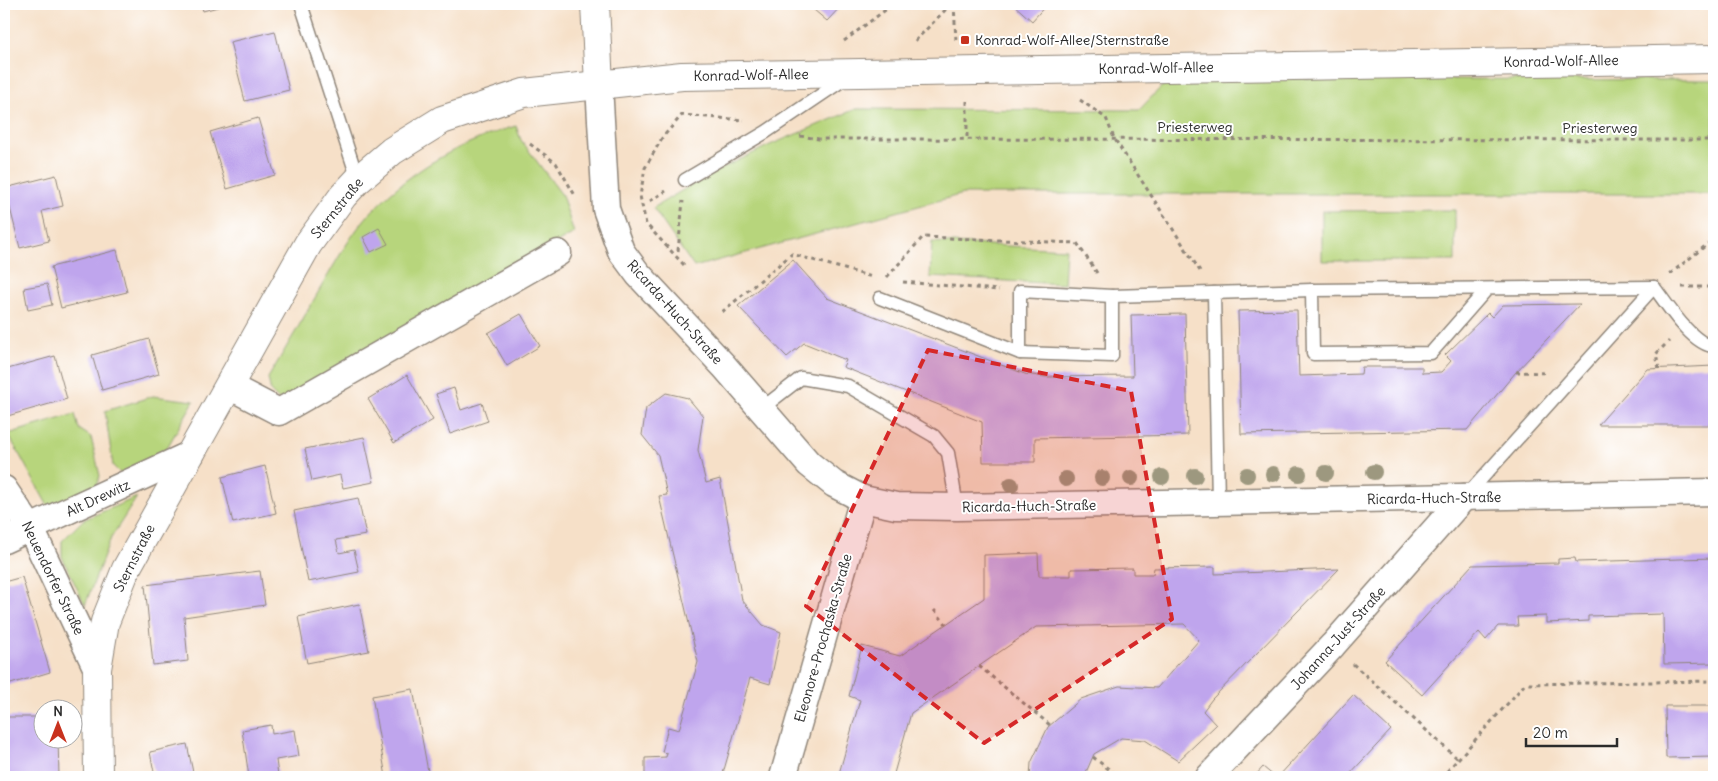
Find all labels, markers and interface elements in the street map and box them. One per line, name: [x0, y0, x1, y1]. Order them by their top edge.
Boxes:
place label: Konrad-Wolf-Allee/Sternstraße: [975, 31, 1169, 49]
marker: Konrad-Wolf-Allee/Sternstraße: [959, 34, 971, 46]
street label: Konrad-Wolf-Allee: [1503, 51, 1619, 71]
street label: Konrad-Wolf-Allee: [1098, 58, 1214, 78]
street label: Konrad-Wolf-Allee: [693, 65, 809, 85]
street label: Priesterweg: [1157, 118, 1233, 136]
street label: Priesterweg: [1562, 119, 1638, 137]
street label: Sternstraße: [307, 174, 367, 242]
street label: Ricarda-Huch-Straße: [623, 256, 727, 368]
street label: Alt Drewitz: [63, 475, 133, 521]
street label: Ricarda-Huch-Straße: [1367, 488, 1501, 508]
street label: Ricarda-Huch-Straße: [962, 496, 1096, 516]
street label: Neuendorfer Straße: [18, 518, 88, 638]
street label: Sternstraße: [109, 521, 159, 595]
street label: Eleonore-Prochaska-Straße: [790, 552, 856, 724]
street label: Johanna-Just-Straße: [1287, 583, 1389, 693]
north arrow: [32, 698, 82, 748]
text: N: [53, 702, 63, 720]
scale bar: [1526, 716, 1617, 748]
text: 20 m: [1533, 723, 1568, 742]

